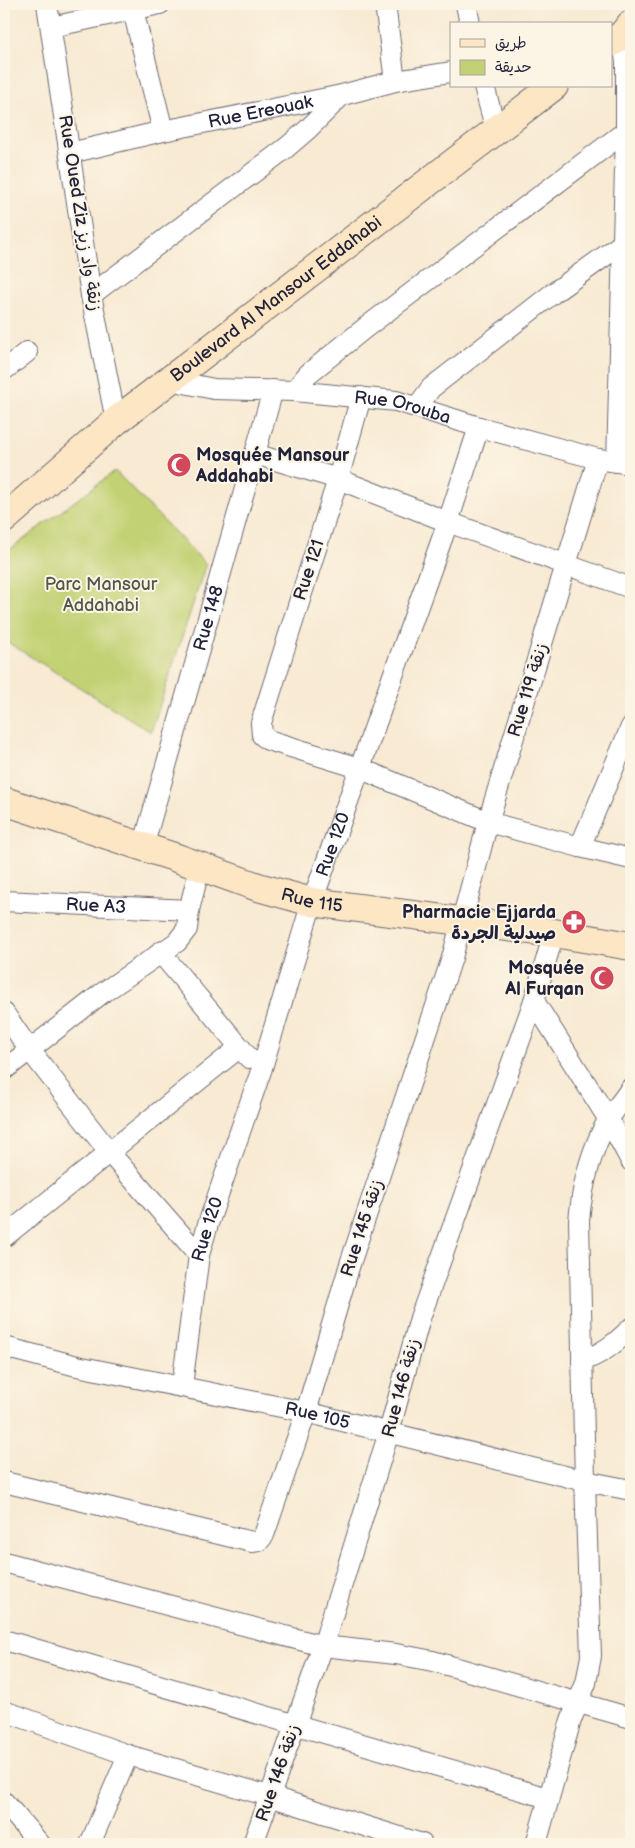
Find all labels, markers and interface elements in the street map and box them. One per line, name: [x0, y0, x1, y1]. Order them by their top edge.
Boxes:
legend: [450, 22, 612, 88]
text: طريق: [495, 34, 527, 53]
text: حديقة: [495, 58, 532, 77]
street label: Rue Ereouak: [206, 91, 315, 132]
street label: Rue Oued Ziz زنقة واد زيز: [54, 114, 106, 312]
street label: Boulevard Al Mansour Eddahabi: [166, 211, 386, 386]
street label: Rue Orouba: [353, 386, 453, 428]
place label: Mosquée Mansour Addahabi: [195, 445, 350, 487]
mosque icon: Mosquée Mansour Addahabi: [166, 452, 192, 478]
street label: Rue 121: [289, 537, 329, 603]
park label: Parc Mansour Addahabi: [45, 574, 158, 616]
street label: Rue 148: [189, 583, 227, 653]
street label: Rue 119 زنقة: [504, 641, 552, 739]
street label: Rue 120: [312, 810, 354, 879]
street label: Rue 115: [279, 883, 344, 916]
street label: Rue A3: [65, 894, 127, 917]
place label: Pharmacie Ejjarda صيدلية الجردة: [402, 902, 556, 944]
pharmacy icon: Pharmacie Ejjarda صيدلية الجردة: [561, 909, 587, 935]
place label: Mosquée Al Furqan: [504, 958, 584, 1000]
mosque icon: Mosquée Al Furqan: [589, 965, 615, 991]
street label: Rue 145 زنقة: [336, 1177, 388, 1279]
street label: Rue 120: [187, 1194, 227, 1264]
street label: Rue 146 زنقة: [378, 1336, 424, 1440]
street label: Rue 105: [283, 1398, 352, 1433]
street label: Rue 146 زنقة: [252, 1722, 304, 1824]

